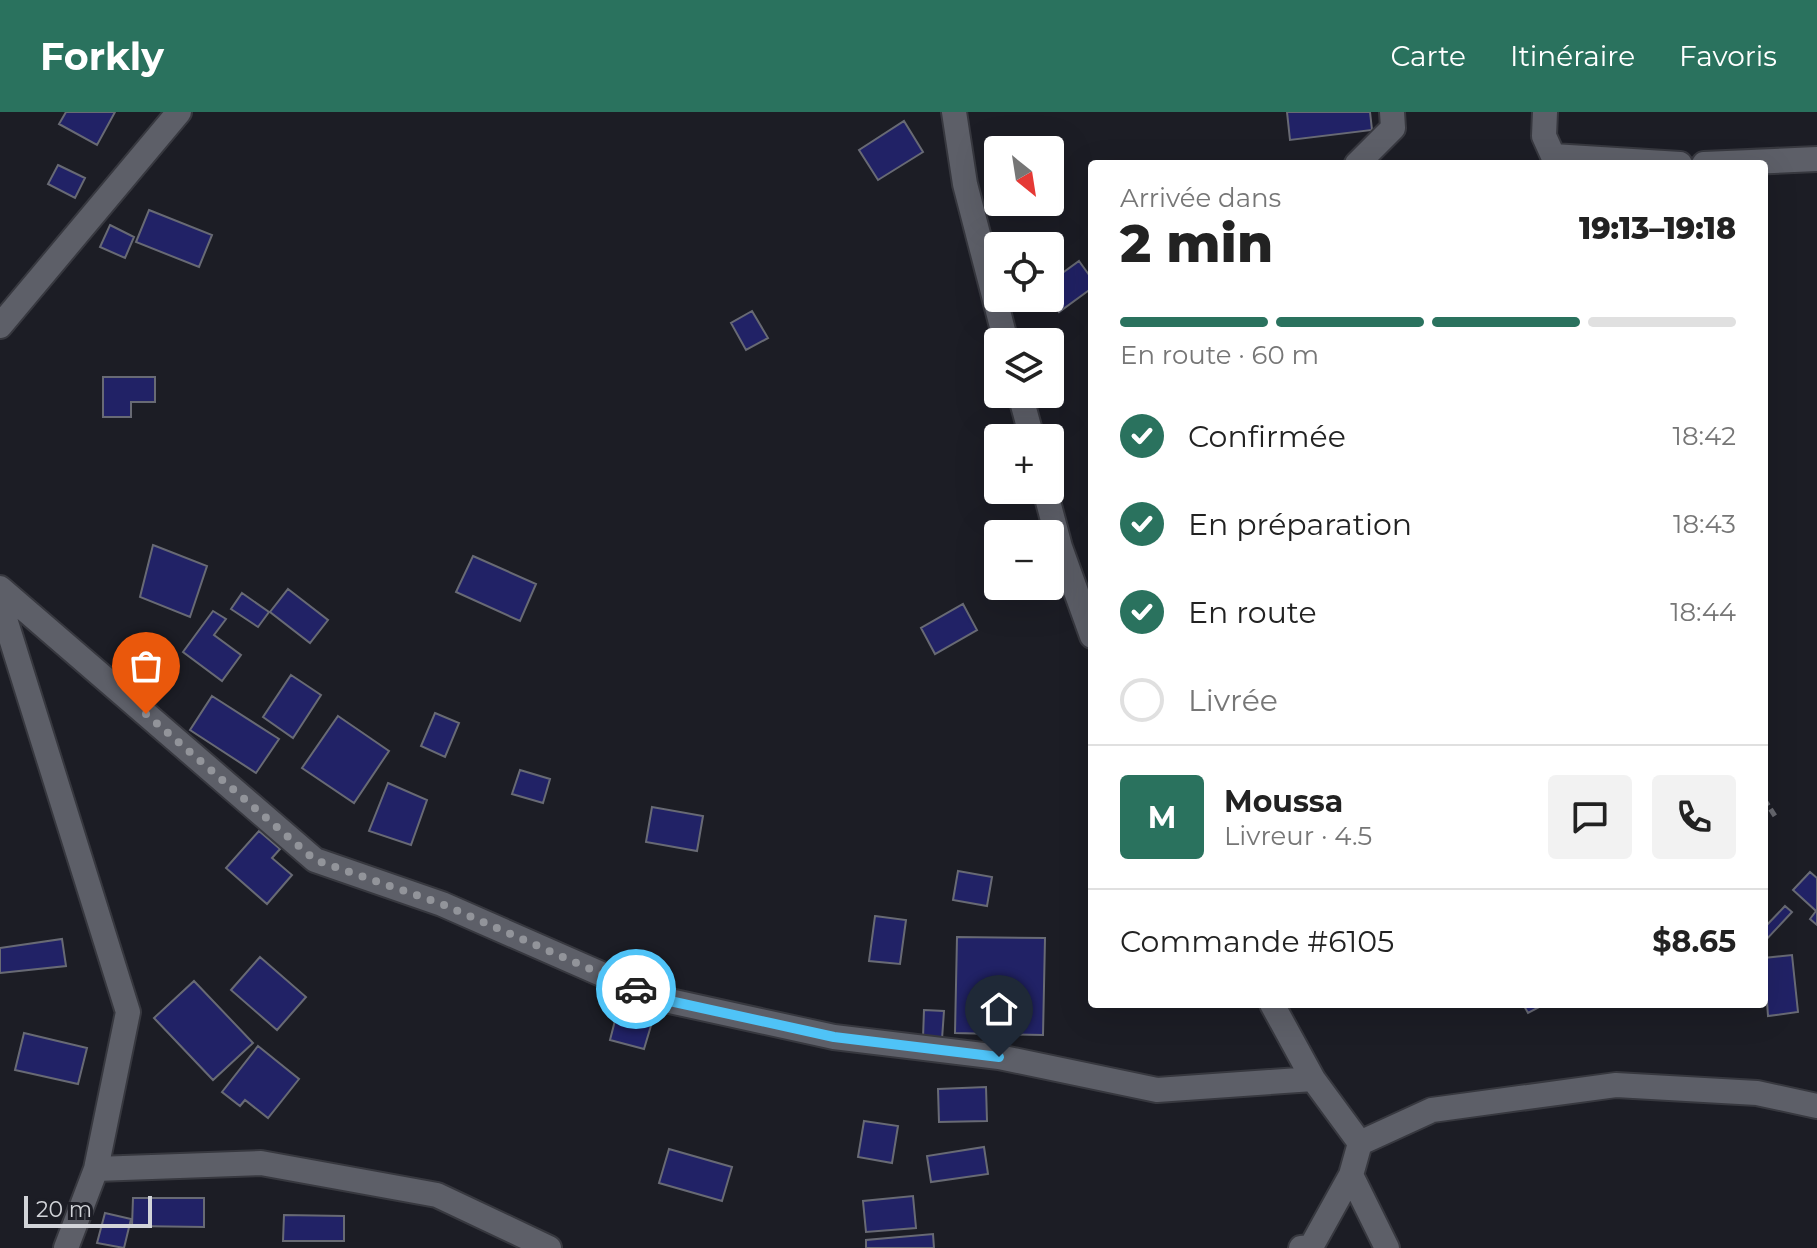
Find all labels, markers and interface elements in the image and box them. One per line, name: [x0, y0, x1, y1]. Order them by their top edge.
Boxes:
text: Forkly: [40, 33, 164, 80]
text: Carte: [1390, 39, 1466, 73]
text: Itinéraire: [1510, 39, 1635, 73]
text: Favoris: [1679, 39, 1777, 73]
north arrow: [984, 136, 1064, 216]
map controls: [984, 136, 1064, 600]
text: Arrivée dans: [1120, 182, 1281, 214]
text: 19:13–19:18: [1579, 210, 1736, 247]
text: 2 min: [1120, 212, 1273, 275]
button: locate: [984, 232, 1064, 312]
button: layers: [984, 328, 1064, 408]
text: En route · 60 m: [1120, 339, 1319, 371]
icon: check: [1120, 414, 1164, 458]
text: Confirmée: [1188, 418, 1346, 455]
text: 18:42: [1673, 420, 1736, 452]
button: +: [984, 424, 1064, 504]
icon: check: [1120, 502, 1164, 546]
text: En préparation: [1188, 506, 1412, 543]
text: 18:43: [1673, 508, 1736, 540]
button: −: [984, 520, 1064, 600]
icon: check: [1120, 590, 1164, 634]
text: En route: [1188, 594, 1317, 631]
text: 18:44: [1670, 596, 1736, 628]
pin: [112, 632, 180, 714]
icon: bag: [124, 644, 168, 688]
text: Livrée: [1188, 682, 1278, 719]
button: chat: [1548, 775, 1632, 859]
button: phone: [1652, 775, 1736, 859]
text: Moussa: [1224, 783, 1343, 820]
text: M: [1148, 799, 1176, 836]
text: Livreur · 4.5: [1224, 820, 1372, 852]
text: Commande #6105: [1120, 923, 1394, 960]
text: $8.65: [1652, 923, 1736, 960]
courier: [596, 949, 676, 1029]
icon: car: [614, 967, 658, 1011]
pin: [965, 975, 1033, 1057]
icon: home: [977, 987, 1021, 1031]
scale bar: [24, 1192, 152, 1228]
text: 20 m: [36, 1196, 92, 1223]

